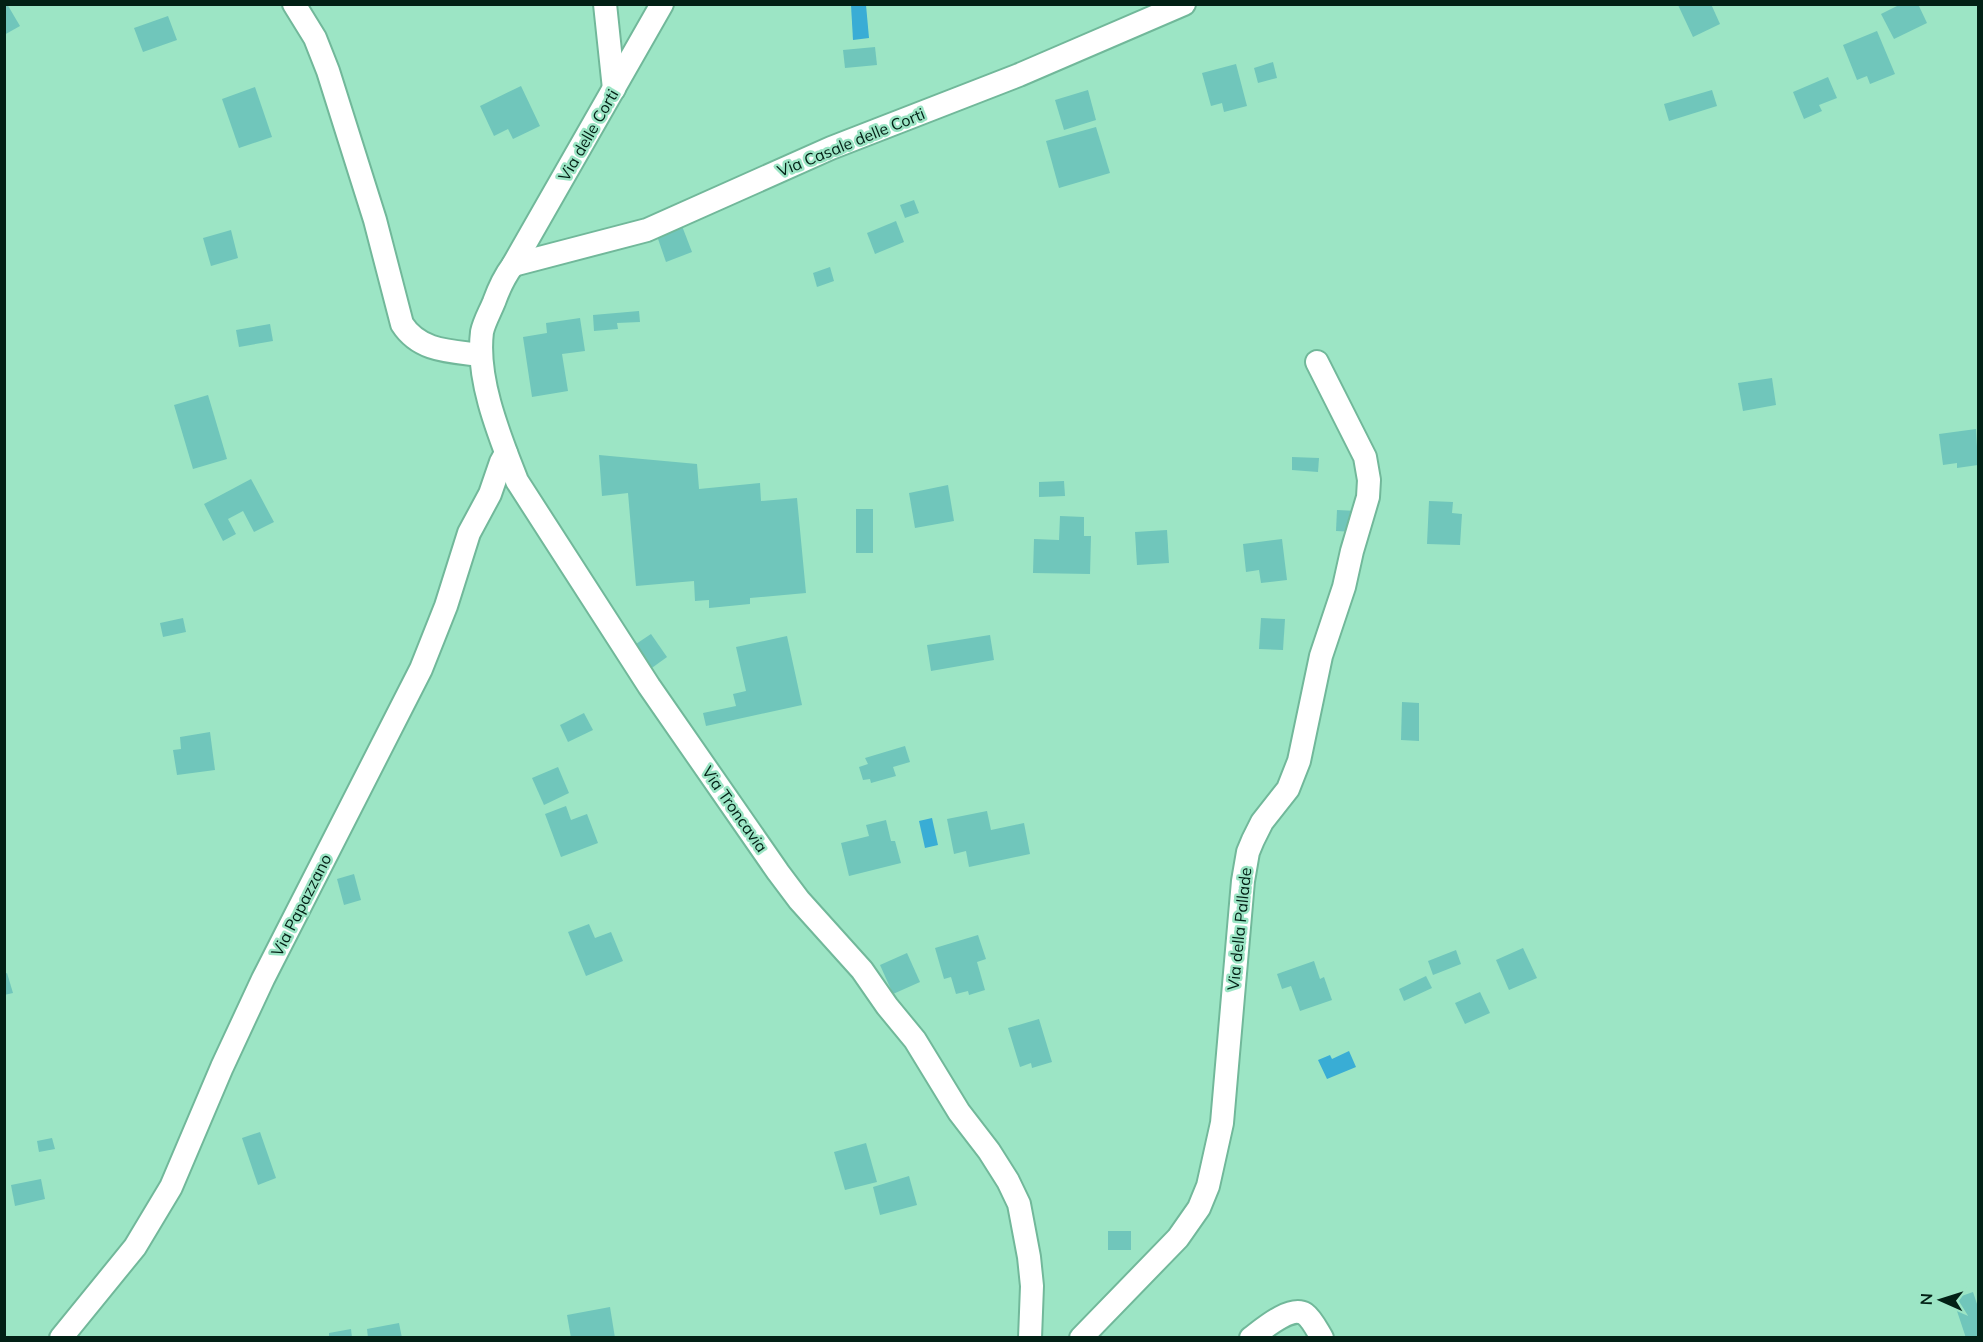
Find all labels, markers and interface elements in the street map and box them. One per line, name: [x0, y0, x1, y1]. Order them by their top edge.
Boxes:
street label: Via delle Corti: [554, 86, 622, 184]
street label: Via Casale delle Corti: [774, 103, 928, 181]
street label: Via Troncavia: [698, 762, 772, 856]
street label: Via Papazzano: [267, 850, 335, 960]
street label: Via della Pallade: [1223, 866, 1255, 992]
north arrow: [1911, 1270, 1971, 1330]
text: N: [1916, 1293, 1936, 1306]

